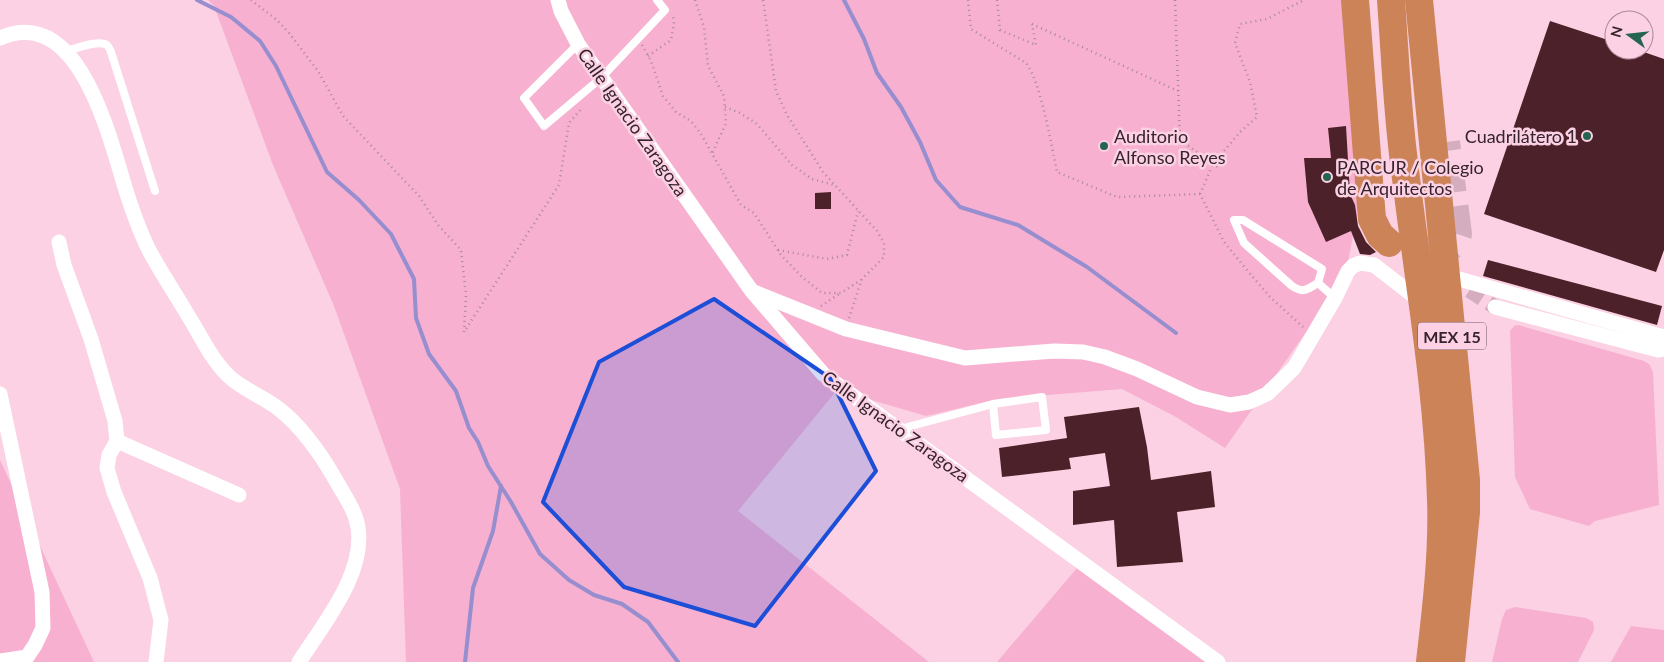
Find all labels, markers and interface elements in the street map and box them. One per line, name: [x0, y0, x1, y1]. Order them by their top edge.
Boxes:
north arrow: [1604, 10, 1654, 60]
text: N: [1606, 24, 1626, 39]
street label: Calle Ignacio Zaragoza: [574, 44, 692, 200]
place label: Auditorio Alfonso Reyes: [1114, 125, 1226, 168]
place label: Cuadrilátero 1: [1465, 125, 1577, 147]
marker: Cuadrilátero 1: [1581, 130, 1593, 142]
marker: Auditorio Alfonso Reyes: [1098, 140, 1110, 152]
place label: PARCUR / Colegio de Arquitectos: [1337, 156, 1484, 199]
marker: PARCUR / Colegio de Arquitectos: [1321, 171, 1333, 183]
road number: MEX 15: [1418, 322, 1486, 350]
street label: Calle Ignacio Zaragoza: [818, 365, 974, 487]

